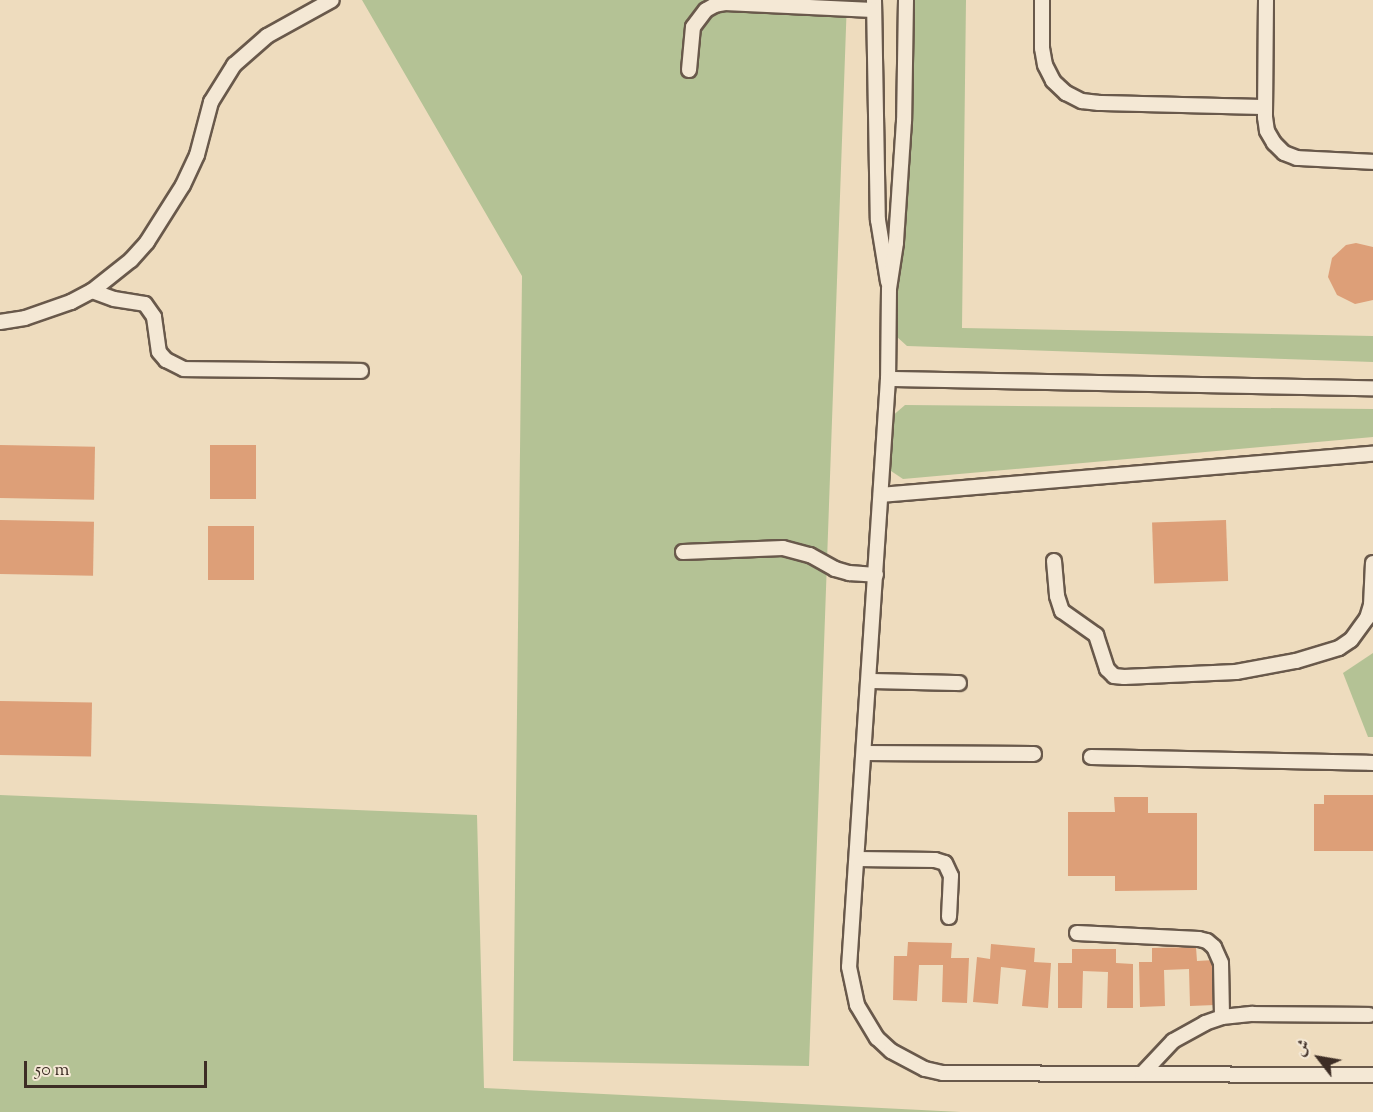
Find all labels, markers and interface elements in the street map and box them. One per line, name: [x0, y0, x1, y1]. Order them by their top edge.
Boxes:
north arrow: [1289, 1028, 1349, 1088]
text: ش: [1289, 1036, 1317, 1061]
scale bar: [27, 1049, 210, 1087]
text: 50 m: [35, 1058, 69, 1084]

